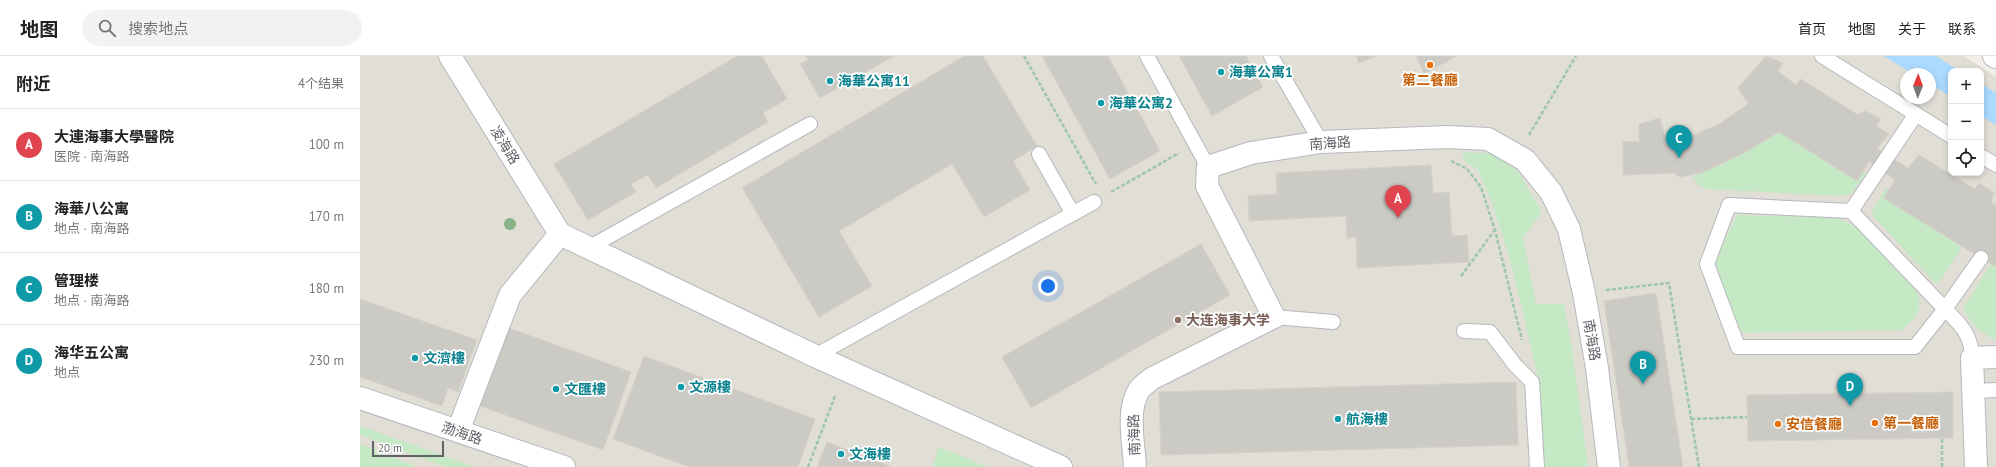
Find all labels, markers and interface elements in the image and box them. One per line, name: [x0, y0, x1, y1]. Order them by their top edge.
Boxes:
search box: [82, 10, 362, 46]
text: 地图: [20, 17, 58, 41]
icon: search: [96, 17, 118, 39]
text: 搜索地点: [128, 19, 188, 38]
text: 首页: [1798, 20, 1826, 38]
text: 地图: [1848, 20, 1876, 38]
text: 关于: [1898, 20, 1926, 38]
text: 联系: [1948, 20, 1976, 38]
marker: 第二餐廳: [1425, 60, 1435, 70]
place label: 海華公寓1: [1229, 63, 1293, 81]
marker: 海華公寓1: [1216, 67, 1226, 77]
north arrow: [1900, 68, 1936, 104]
map controls: [1948, 68, 1984, 176]
button: +: [1948, 68, 1984, 104]
place label: 第二餐廳: [1402, 71, 1458, 89]
place label: 海華公寓11: [838, 72, 910, 90]
text: 附近: [16, 73, 50, 95]
text: 4个结果: [298, 75, 344, 92]
marker: 海華公寓11: [825, 76, 835, 86]
place label: 海華公寓2: [1109, 94, 1173, 112]
marker: 海華公寓2: [1096, 98, 1106, 108]
button: −: [1948, 104, 1984, 140]
street label: 凌海路: [486, 122, 524, 168]
pin: C: [1666, 125, 1692, 158]
text: 大連海事大學醫院: [54, 127, 174, 146]
street label: 南海路: [1308, 133, 1352, 153]
text: A: [25, 136, 33, 153]
text: 100 m: [309, 136, 344, 153]
button: locate: [1948, 140, 1984, 176]
text: 医院 · 南海路: [54, 148, 129, 165]
pin: A: [1385, 185, 1411, 218]
text: 海華八公寓: [54, 199, 129, 218]
text: B: [25, 208, 33, 225]
text: 170 m: [309, 208, 344, 225]
text: 地点 · 南海路: [54, 220, 129, 237]
text: 管理楼: [54, 271, 99, 290]
your location: [1038, 276, 1058, 296]
text: C: [25, 280, 33, 297]
text: 180 m: [309, 280, 344, 297]
text: 地点 · 南海路: [54, 292, 129, 309]
place label: 大连海事大学: [1186, 311, 1270, 329]
marker: 大连海事大学: [1173, 315, 1183, 325]
street label: 南海路: [1579, 318, 1605, 362]
text: 海华五公寓: [54, 343, 129, 362]
place label: 文濟樓: [423, 349, 465, 367]
pin: B: [1630, 351, 1656, 384]
text: D: [25, 352, 33, 369]
text: 230 m: [309, 352, 344, 369]
marker: 文濟樓: [410, 353, 420, 363]
text: 地点: [54, 364, 80, 381]
pin: D: [1837, 373, 1863, 406]
place label: 文源樓: [689, 378, 731, 396]
place label: 文匯樓: [564, 380, 606, 398]
marker: 文源樓: [676, 382, 686, 392]
marker: 文匯樓: [551, 384, 561, 394]
place label: 航海樓: [1346, 410, 1388, 428]
street label: 南海路: [1124, 414, 1144, 456]
marker: 航海樓: [1333, 414, 1343, 424]
place label: 第一餐廳: [1883, 414, 1939, 432]
place label: 安信餐廳: [1786, 415, 1842, 433]
street label: 渤海路: [439, 418, 485, 448]
marker: 第一餐廳: [1870, 418, 1880, 428]
marker: 安信餐廳: [1773, 419, 1783, 429]
scale bar: [372, 439, 444, 458]
text: 20 m: [378, 441, 402, 455]
place label: 文海樓: [849, 445, 891, 463]
marker: 文海樓: [836, 449, 846, 459]

